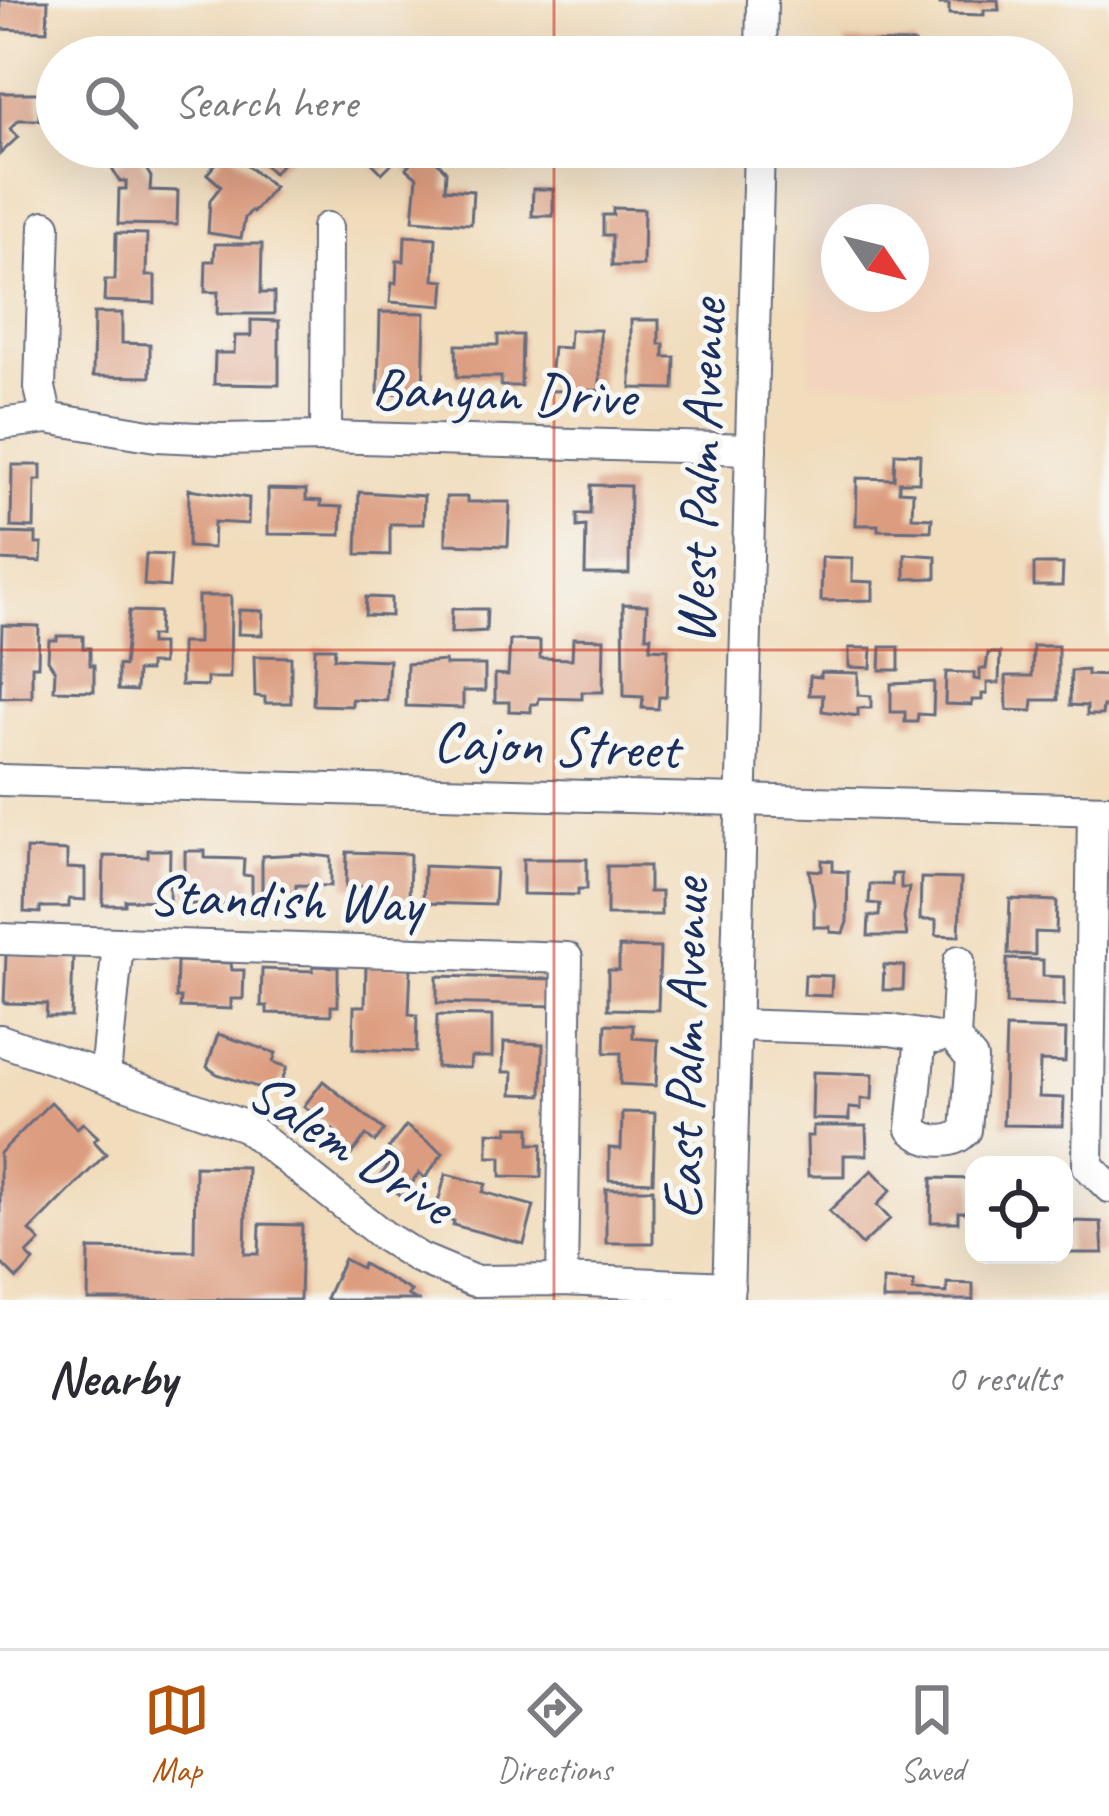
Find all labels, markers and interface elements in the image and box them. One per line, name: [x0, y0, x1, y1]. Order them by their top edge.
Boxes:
search box: [36, 36, 1073, 168]
icon: search: [78, 69, 144, 135]
text: Search here: [174, 74, 357, 131]
north arrow: [821, 204, 929, 312]
street label: West Palm Avenue: [658, 295, 742, 646]
street label: Banyan Drive: [371, 351, 641, 433]
street label: Cajon Street: [432, 705, 685, 785]
street label: Standish Way: [147, 858, 428, 940]
street label: East Palm Avenue: [646, 875, 724, 1220]
street label: Salem Drive: [235, 1055, 471, 1243]
map controls: [965, 1156, 1073, 1264]
button: locate: [965, 1156, 1073, 1264]
text: Nearby: [48, 1346, 176, 1410]
text: 0 results: [947, 1354, 1061, 1403]
tab: Map: [144, 1677, 210, 1791]
tab: Directions: [497, 1677, 612, 1791]
tab: Saved: [899, 1677, 965, 1791]

